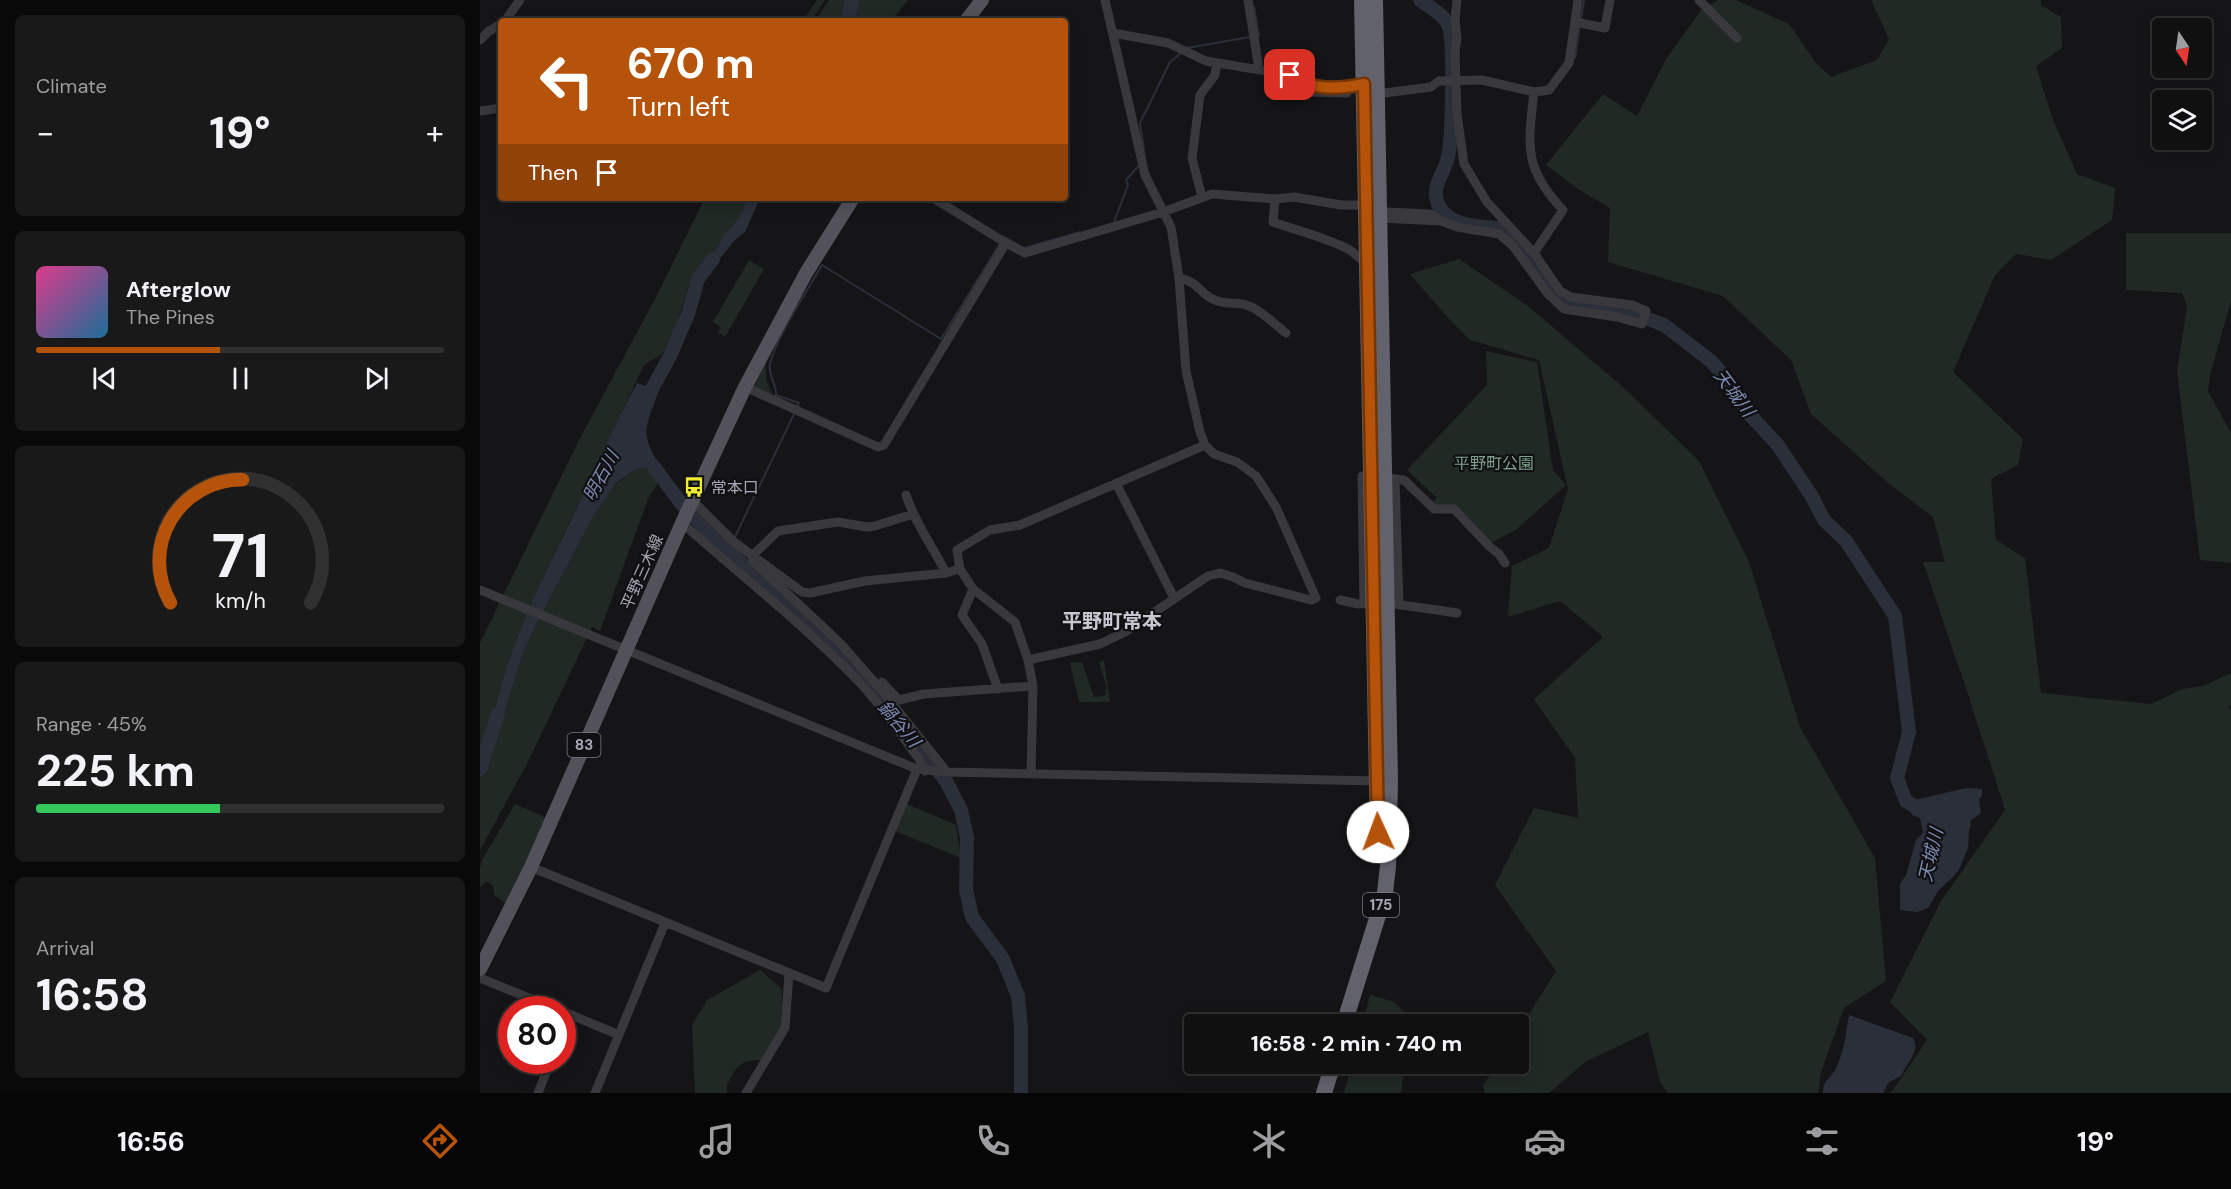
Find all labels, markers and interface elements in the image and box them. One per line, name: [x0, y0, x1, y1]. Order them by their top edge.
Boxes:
north arrow: [2152, 18, 2212, 78]
map controls: [2152, 18, 2212, 150]
text: 670 m: [627, 36, 754, 91]
icon: left: [528, 42, 606, 120]
pin: [1264, 49, 1315, 100]
icon: arrive: [1273, 58, 1306, 91]
text: Climate: [36, 73, 107, 99]
text: Turn left: [627, 89, 730, 124]
button: layers: [2152, 90, 2212, 150]
text: 19°: [209, 103, 271, 162]
text: −: [36, 111, 54, 154]
text: +: [426, 111, 444, 154]
icon: arrive: [590, 156, 623, 189]
text: Then: [528, 158, 578, 187]
text: Afterglow: [126, 275, 231, 304]
text: The Pines: [126, 304, 215, 330]
icon: previous: [88, 362, 121, 395]
icon: pause: [224, 362, 257, 395]
icon: next: [360, 362, 393, 395]
water label: 天城川: [1708, 364, 1761, 423]
water label: 明石川: [577, 445, 626, 505]
park label: 平野町公園: [1454, 453, 1534, 474]
bus stop icon: 常本口: [682, 475, 706, 499]
place label: 常本口: [711, 477, 759, 498]
text: 71: [211, 516, 269, 597]
street label: 平野三木線: [616, 531, 668, 613]
text: km/h: [215, 588, 265, 616]
district label: 平野町常本: [1062, 608, 1162, 634]
water label: 鍋谷川: [872, 696, 927, 754]
text: Range · 45%: [36, 711, 147, 737]
road number: 83: [568, 733, 600, 757]
text: 225 km: [36, 741, 195, 800]
position arrow: [1346, 800, 1410, 864]
water label: 天城川: [1913, 824, 1949, 884]
road number: 175: [1363, 893, 1399, 917]
text: Arrival: [36, 935, 94, 961]
text: 16:58: [36, 965, 149, 1024]
speed limit sign: 80: [498, 996, 576, 1074]
text: 16:58 · 2 min · 740 m: [1251, 1029, 1462, 1058]
icon: directions: [419, 1120, 461, 1162]
icon: music: [696, 1120, 738, 1162]
icon: phone: [972, 1120, 1014, 1162]
icon: climate: [1248, 1120, 1290, 1162]
icon: car: [1524, 1120, 1566, 1162]
icon: filters: [1801, 1120, 1843, 1162]
text: 16:56: [117, 1124, 185, 1159]
text: 19°: [2077, 1124, 2114, 1159]

